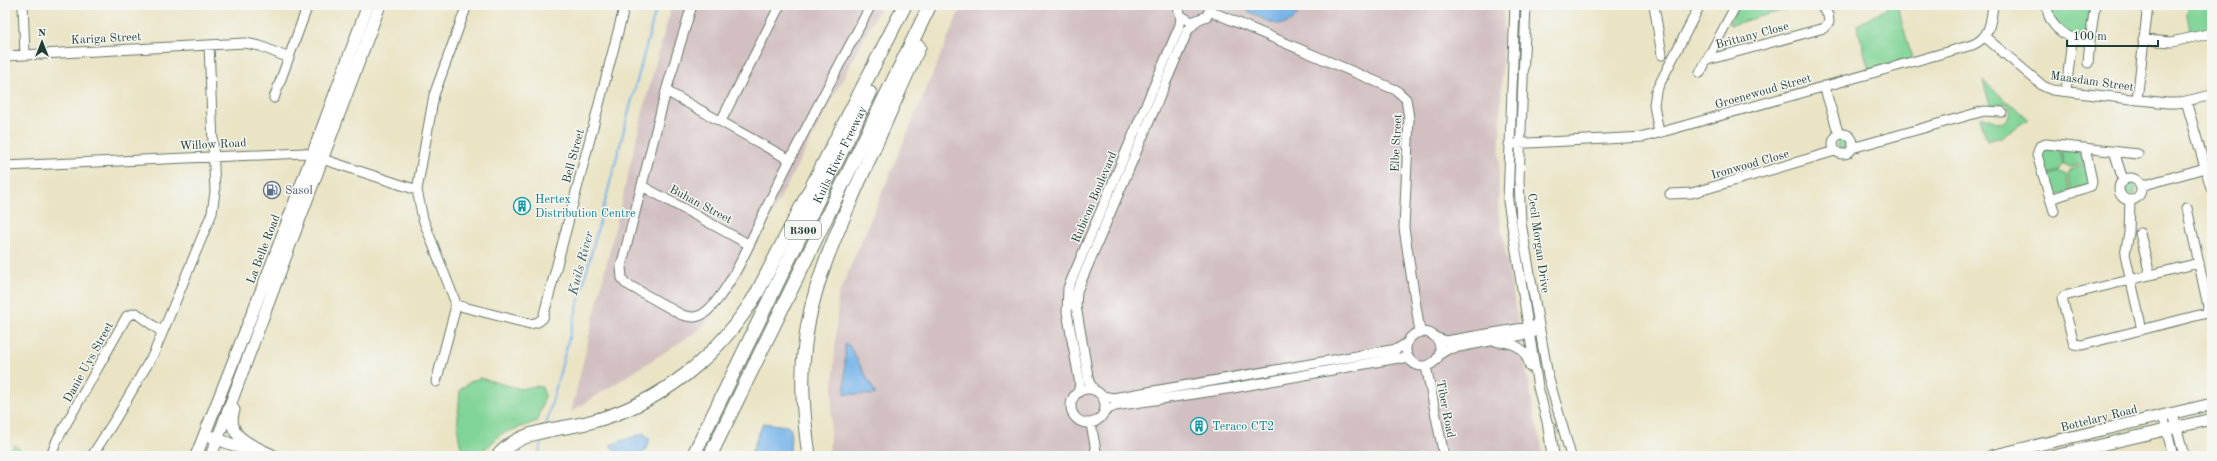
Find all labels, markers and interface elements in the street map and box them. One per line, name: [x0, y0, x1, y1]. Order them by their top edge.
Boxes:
street label: Brittany Close: [1715, 20, 1790, 51]
north arrow: [22, 22, 62, 62]
scale bar: [2067, 22, 2158, 48]
text: N: [38, 28, 47, 39]
street label: Kariga Street: [70, 31, 142, 47]
text: 100 m: [2073, 31, 2107, 43]
street label: Maasdam Street: [2049, 70, 2134, 94]
street label: Groenewoud Street: [1714, 72, 1813, 111]
street label: Kuils River Freeway: [812, 104, 870, 206]
street label: Elbe Street: [1389, 114, 1405, 173]
street label: Bell Street: [561, 128, 587, 185]
street label: Willow Road: [179, 137, 247, 153]
street label: Ironwood Close: [1710, 148, 1791, 182]
street label: Rubicon Boulevard: [1070, 150, 1120, 245]
fuel station icon: Sasol: [262, 180, 282, 200]
street label: Buhan Street: [667, 183, 734, 226]
place label: Sasol: [285, 185, 313, 197]
street label: Cecil Morgan Drive: [1525, 192, 1551, 294]
place label: Hertex Distribution Centre: [535, 194, 636, 220]
building icon: Hertex Distribution Centre: [512, 196, 532, 216]
street label: La Belle Road: [245, 213, 283, 286]
road number: R300: [785, 221, 821, 239]
water label: Kuils River: [566, 230, 596, 298]
street label: Danie Uys Street: [62, 320, 116, 405]
street label: Tiber Road: [1434, 379, 1456, 439]
street label: Bottelary Road: [2060, 404, 2139, 434]
building icon: Teraco CT2: [1189, 416, 1209, 436]
place label: Teraco CT2: [1212, 421, 1274, 433]

